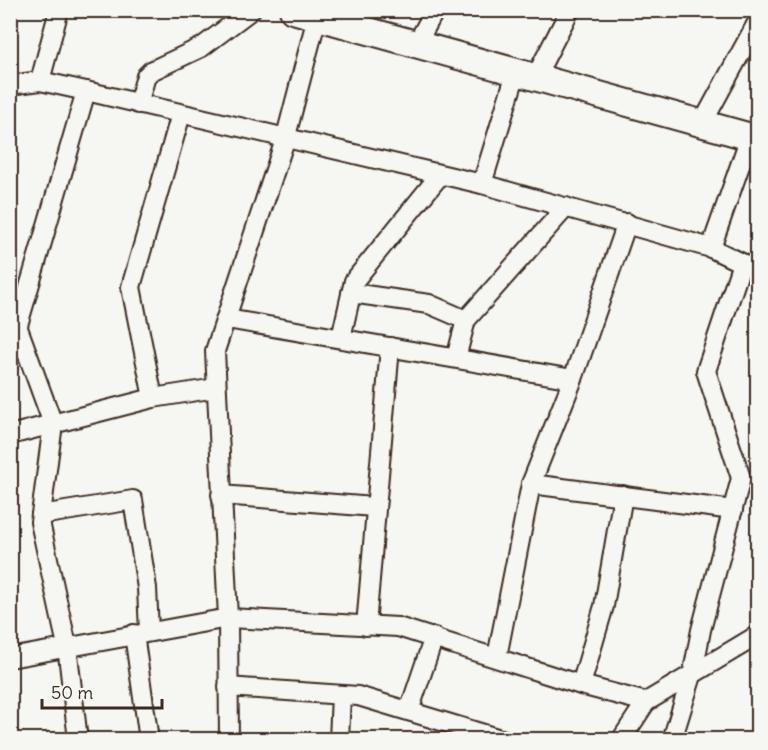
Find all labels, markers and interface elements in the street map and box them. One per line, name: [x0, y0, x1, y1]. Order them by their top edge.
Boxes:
scale bar: [42, 672, 162, 710]
text: 50 m: [51, 681, 93, 704]

